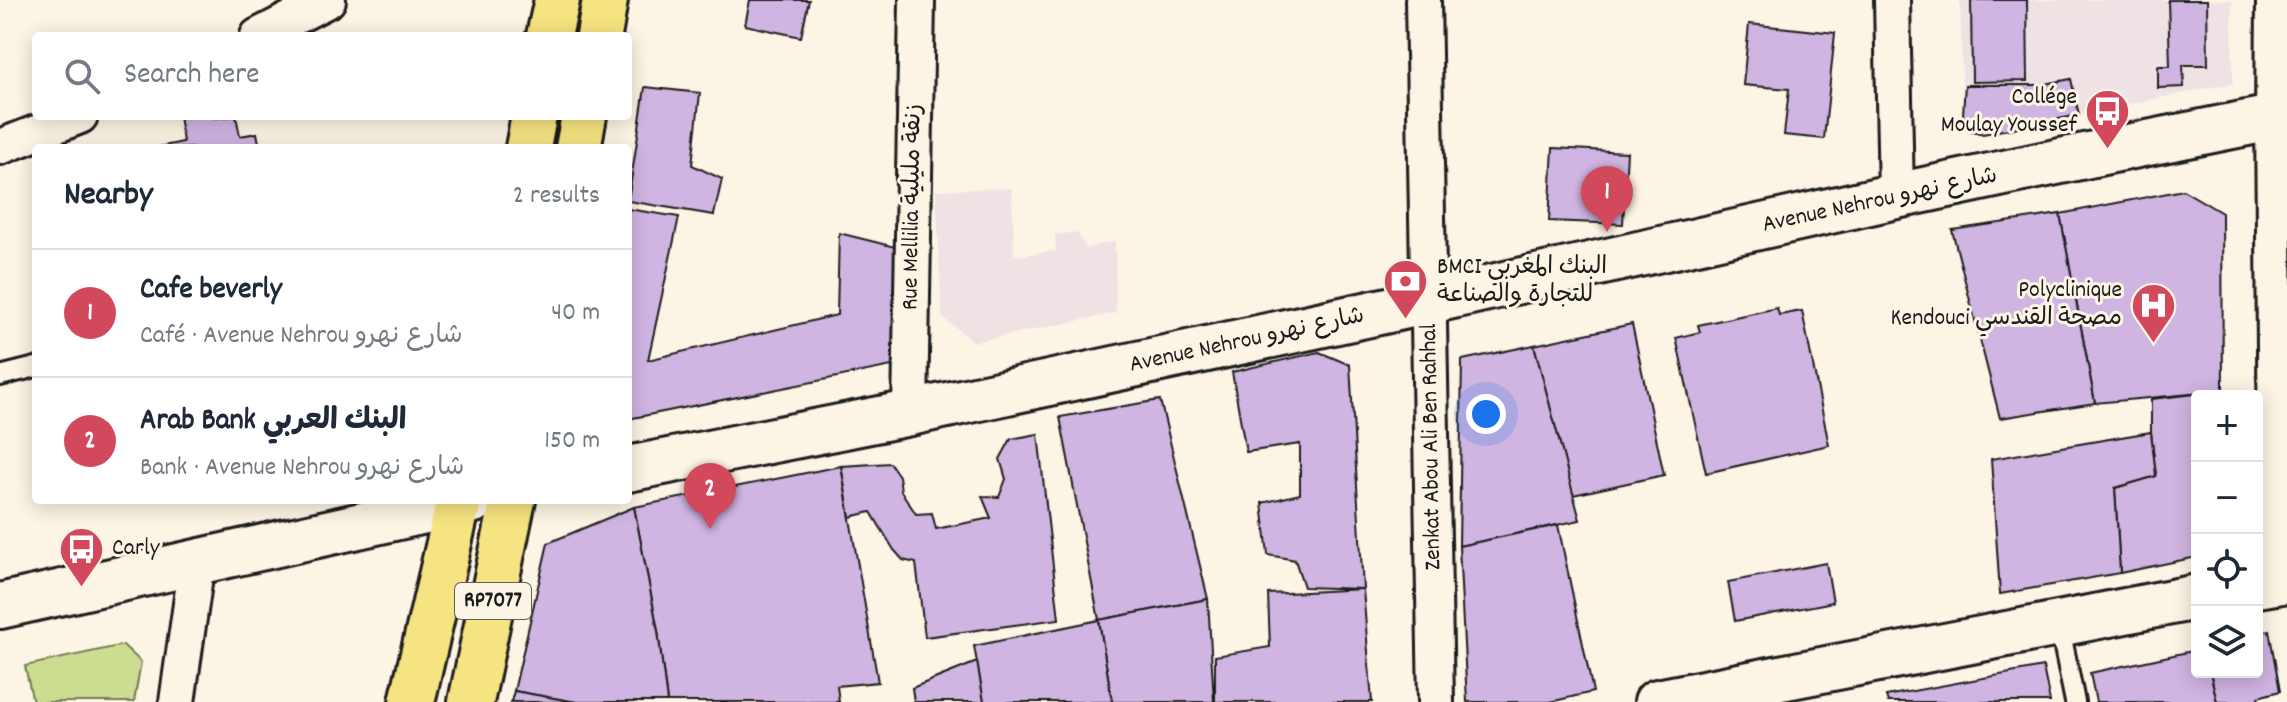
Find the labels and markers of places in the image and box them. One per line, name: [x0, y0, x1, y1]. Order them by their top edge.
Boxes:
place label: Collége Moulay Youssef: [1941, 81, 2078, 143]
bus stop icon: Collége Moulay Youssef: [2084, 88, 2132, 151]
pin: 1: [1581, 166, 1633, 232]
place label: BMCI البنك المغربي للتجارة والصناعة: [1437, 251, 1607, 313]
bank icon: BMCI البنك المغربي للتجارة والصناعة: [1382, 258, 1430, 321]
place label: Polyclinique Kendouci مصحة القندسي: [1891, 274, 2122, 337]
hospital icon: Polyclinique Kendouci مصحة القندسي: [2129, 281, 2177, 344]
pin: 2: [684, 463, 736, 529]
bus stop icon: Carly: [57, 525, 105, 588]
place label: Carly: [112, 532, 161, 566]

